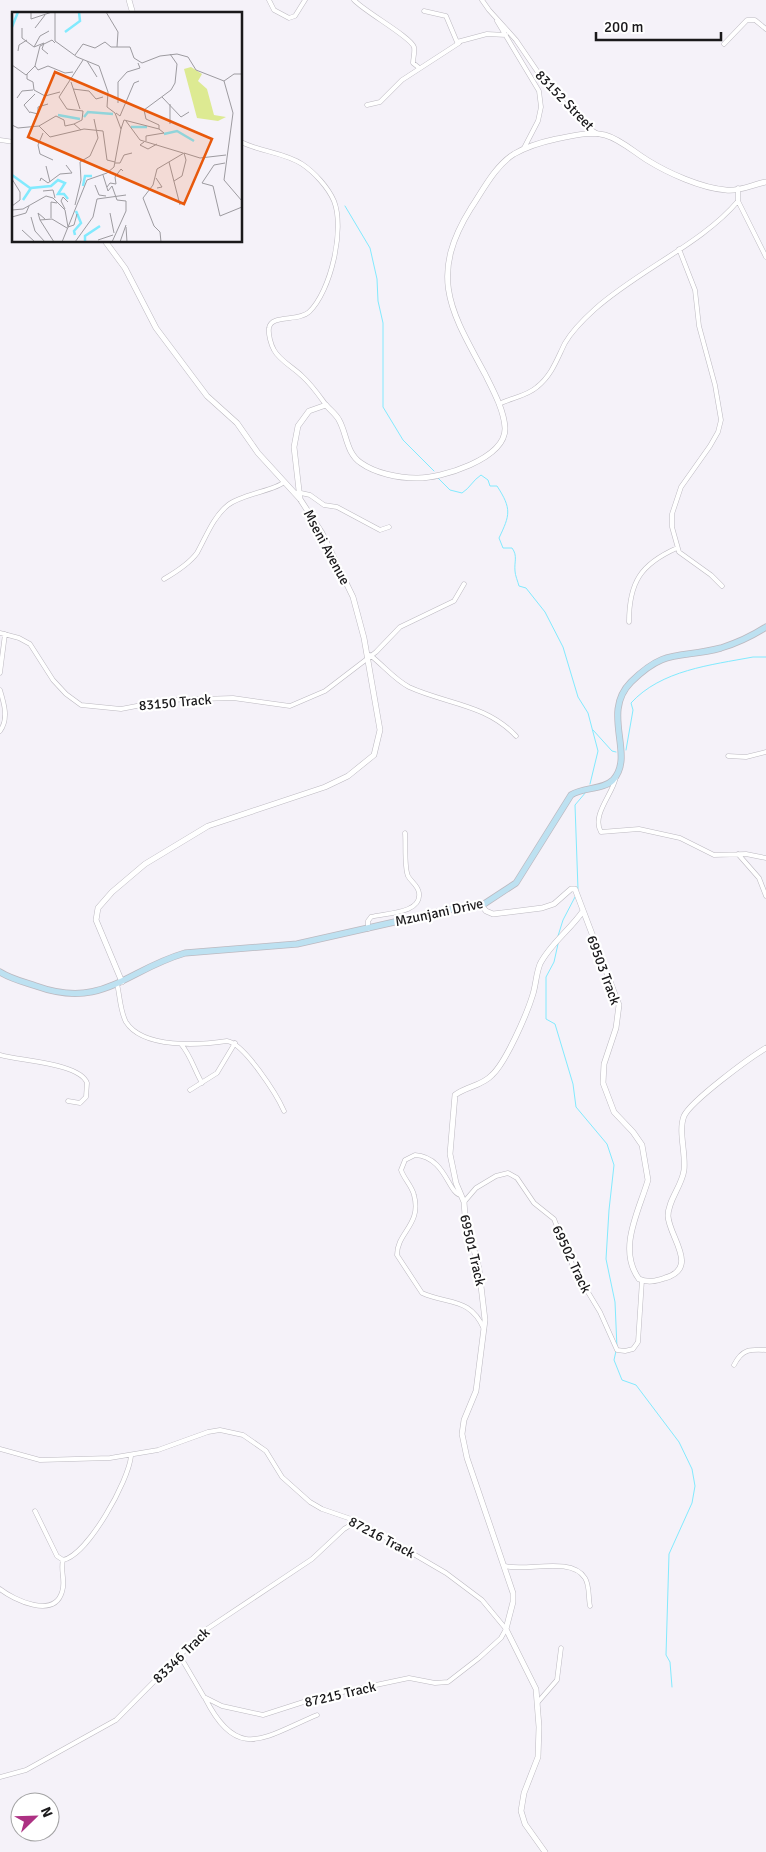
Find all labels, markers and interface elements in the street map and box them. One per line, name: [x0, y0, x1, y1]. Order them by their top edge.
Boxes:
scale bar: [596, 10, 721, 42]
inset map: [12, 12, 242, 242]
text: 200 m: [604, 18, 644, 36]
street label: 83152 Street: [532, 67, 598, 134]
street label: Mseni Avenue: [300, 507, 353, 588]
street label: 83150 Track: [138, 691, 212, 714]
street label: Mzunjani Drive: [393, 895, 485, 930]
street label: 69503 Track: [583, 933, 624, 1007]
street label: 69501 Track: [456, 1213, 489, 1287]
street label: 69502 Track: [548, 1223, 595, 1296]
street label: 87216 Track: [346, 1513, 418, 1562]
street label: 83346 Track: [149, 1624, 213, 1687]
street label: 87215 Track: [303, 1678, 377, 1711]
north arrow: [10, 1792, 60, 1842]
text: N: [37, 1804, 56, 1820]

